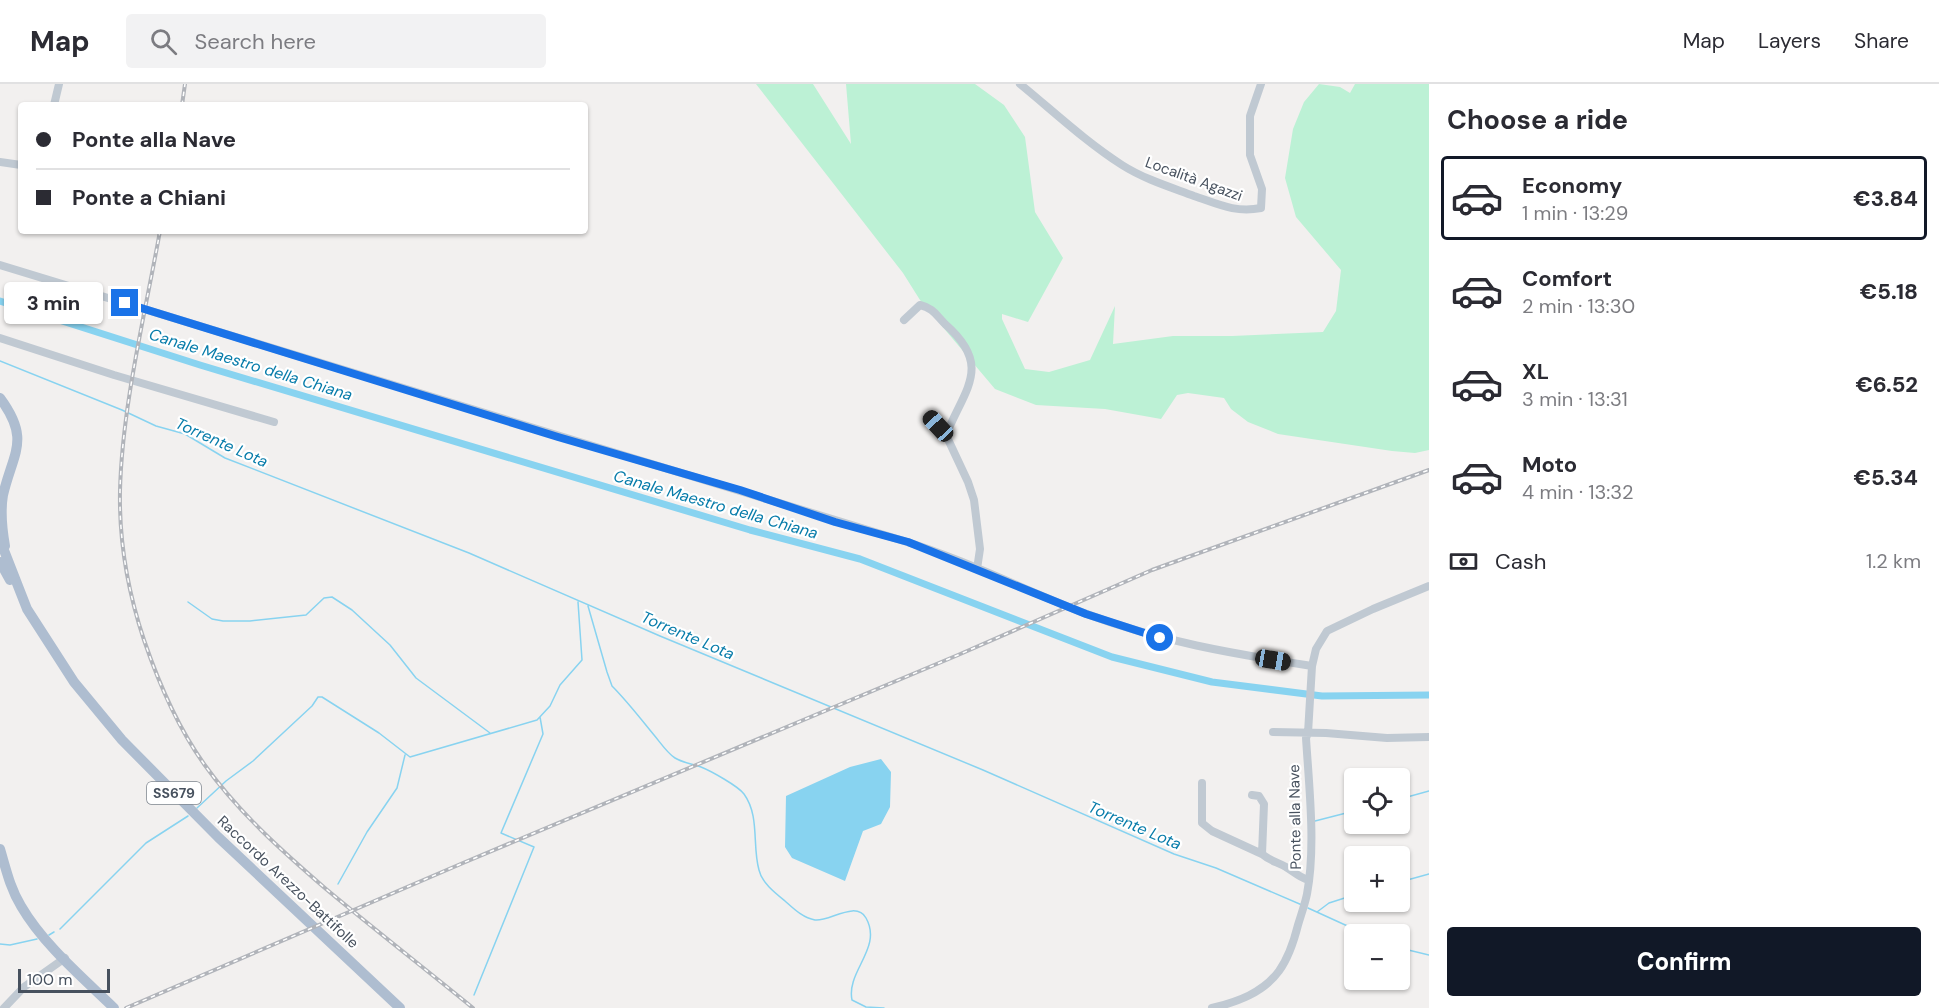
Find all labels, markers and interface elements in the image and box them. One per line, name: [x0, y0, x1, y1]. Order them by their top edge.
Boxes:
search box: [126, 14, 546, 68]
text: Map: [30, 23, 90, 60]
icon: search: [147, 25, 180, 58]
text: Search here: [195, 27, 316, 56]
text: Map: [1683, 27, 1725, 55]
text: Layers: [1758, 27, 1821, 55]
text: Share: [1854, 27, 1909, 55]
text: Choose a ride: [1447, 102, 1628, 137]
text: Ponte alla Nave: [72, 125, 236, 154]
street label: Località Agazzi: [1143, 152, 1245, 206]
icon: car: [1450, 171, 1504, 225]
text: Economy: [1522, 171, 1622, 200]
text: Ponte a Chiani: [72, 183, 226, 212]
text: €3.84: [1853, 184, 1918, 213]
text: 1 min · 13:29: [1522, 200, 1628, 226]
icon: car: [1450, 264, 1504, 318]
text: Comfort: [1522, 264, 1612, 293]
text: €5.18: [1860, 277, 1918, 306]
callout: 3 min: [5, 282, 104, 324]
route end: [111, 289, 138, 316]
text: 3 min: [27, 290, 80, 316]
text: 2 min · 13:30: [1522, 293, 1635, 319]
water label: Canale Maestro della Chiana: [147, 323, 355, 406]
icon: car: [1450, 357, 1504, 411]
text: XL: [1522, 357, 1549, 386]
text: €6.52: [1855, 370, 1918, 399]
text: 3 min · 13:31: [1522, 386, 1628, 412]
car: [919, 407, 957, 445]
water label: Torrente Lota: [172, 413, 272, 472]
icon: car: [1450, 450, 1504, 504]
text: Moto: [1522, 450, 1577, 479]
text: €5.34: [1854, 463, 1918, 492]
water label: Canale Maestro della Chiana: [611, 465, 821, 544]
text: 4 min · 13:32: [1522, 479, 1634, 505]
icon: cash: [1447, 545, 1480, 578]
text: Cash: [1495, 547, 1546, 576]
text: 1.2 km: [1866, 548, 1921, 574]
water label: Torrente Lota: [638, 606, 738, 665]
route start: [1146, 624, 1173, 651]
car: [1254, 648, 1292, 672]
street label: Ponte alla Nave: [1284, 764, 1306, 870]
map controls: [1344, 768, 1410, 990]
button: locate: [1344, 768, 1410, 834]
road number: SS679: [147, 782, 201, 804]
water label: Torrente Lota: [1085, 796, 1185, 855]
street label: Raccordo Arezzo-Battifolle: [213, 811, 363, 953]
button: +: [1344, 846, 1410, 912]
button: −: [1344, 924, 1410, 990]
button: Confirm: [1447, 927, 1921, 996]
scale bar: [18, 966, 110, 994]
text: 100 m: [27, 969, 72, 990]

